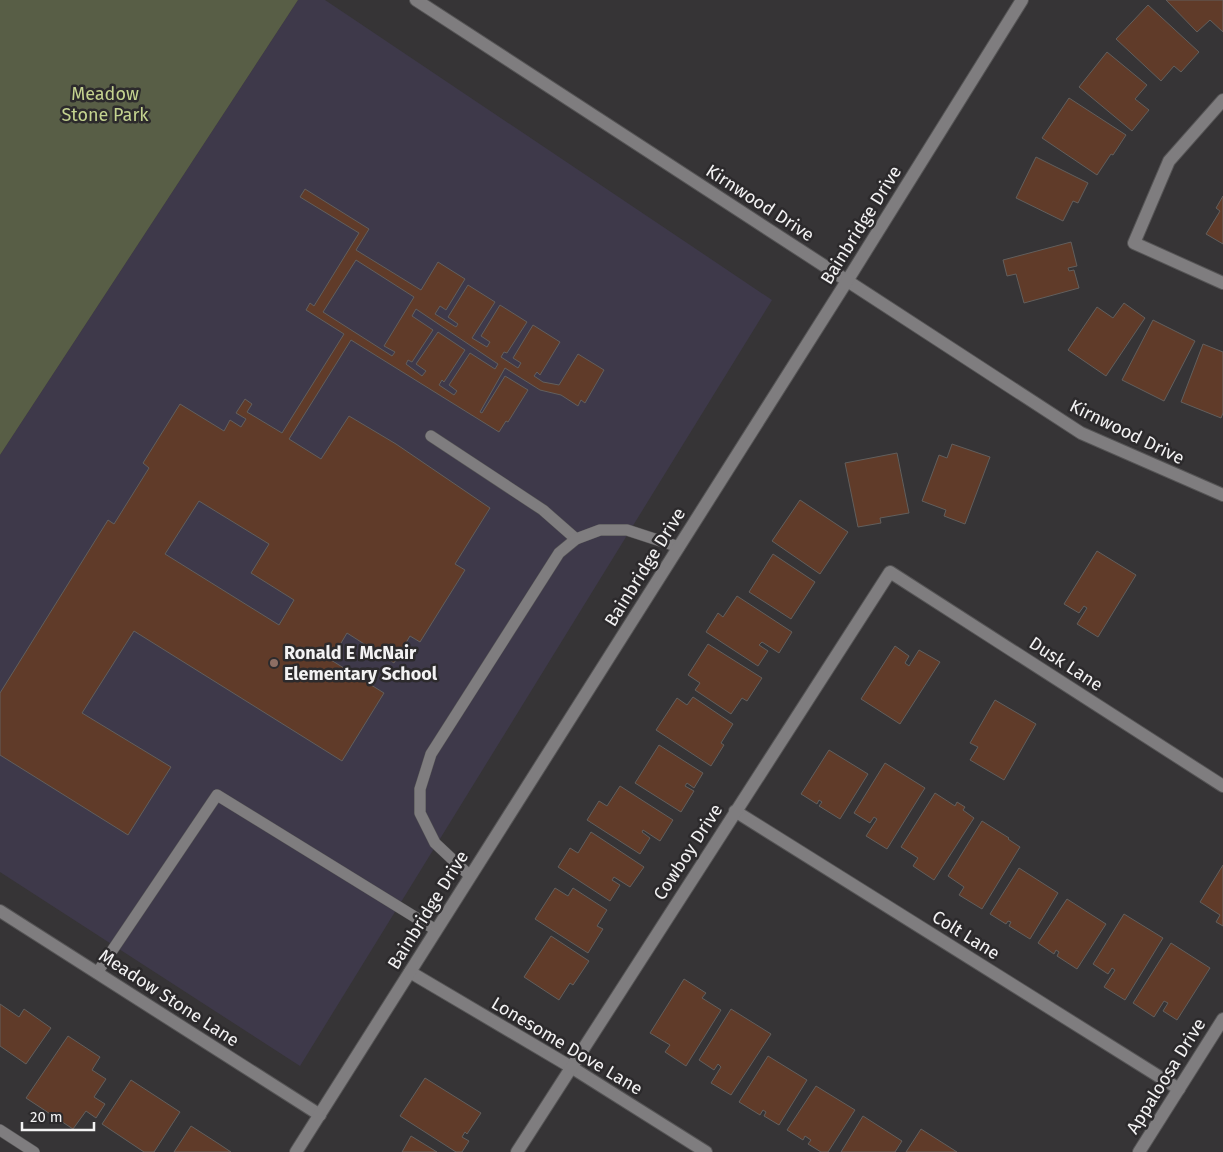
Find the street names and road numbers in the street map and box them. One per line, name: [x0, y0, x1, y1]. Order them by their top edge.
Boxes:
street label: Kirnwood Drive: [702, 160, 818, 246]
street label: Bainbridge Drive: [816, 162, 906, 288]
street label: Kirnwood Drive: [1066, 395, 1188, 469]
street label: Bainbridge Drive: [600, 504, 690, 630]
street label: Dusk Lane: [1025, 632, 1107, 696]
street label: Cowboy Drive: [649, 800, 727, 904]
street label: Bainbridge Drive: [383, 847, 473, 973]
street label: Colt Lane: [928, 906, 1004, 964]
street label: Meadow Stone Lane: [95, 944, 243, 1052]
street label: Lonesome Dove Lane: [487, 992, 647, 1100]
street label: Appaloosa Drive: [1122, 1014, 1210, 1138]

